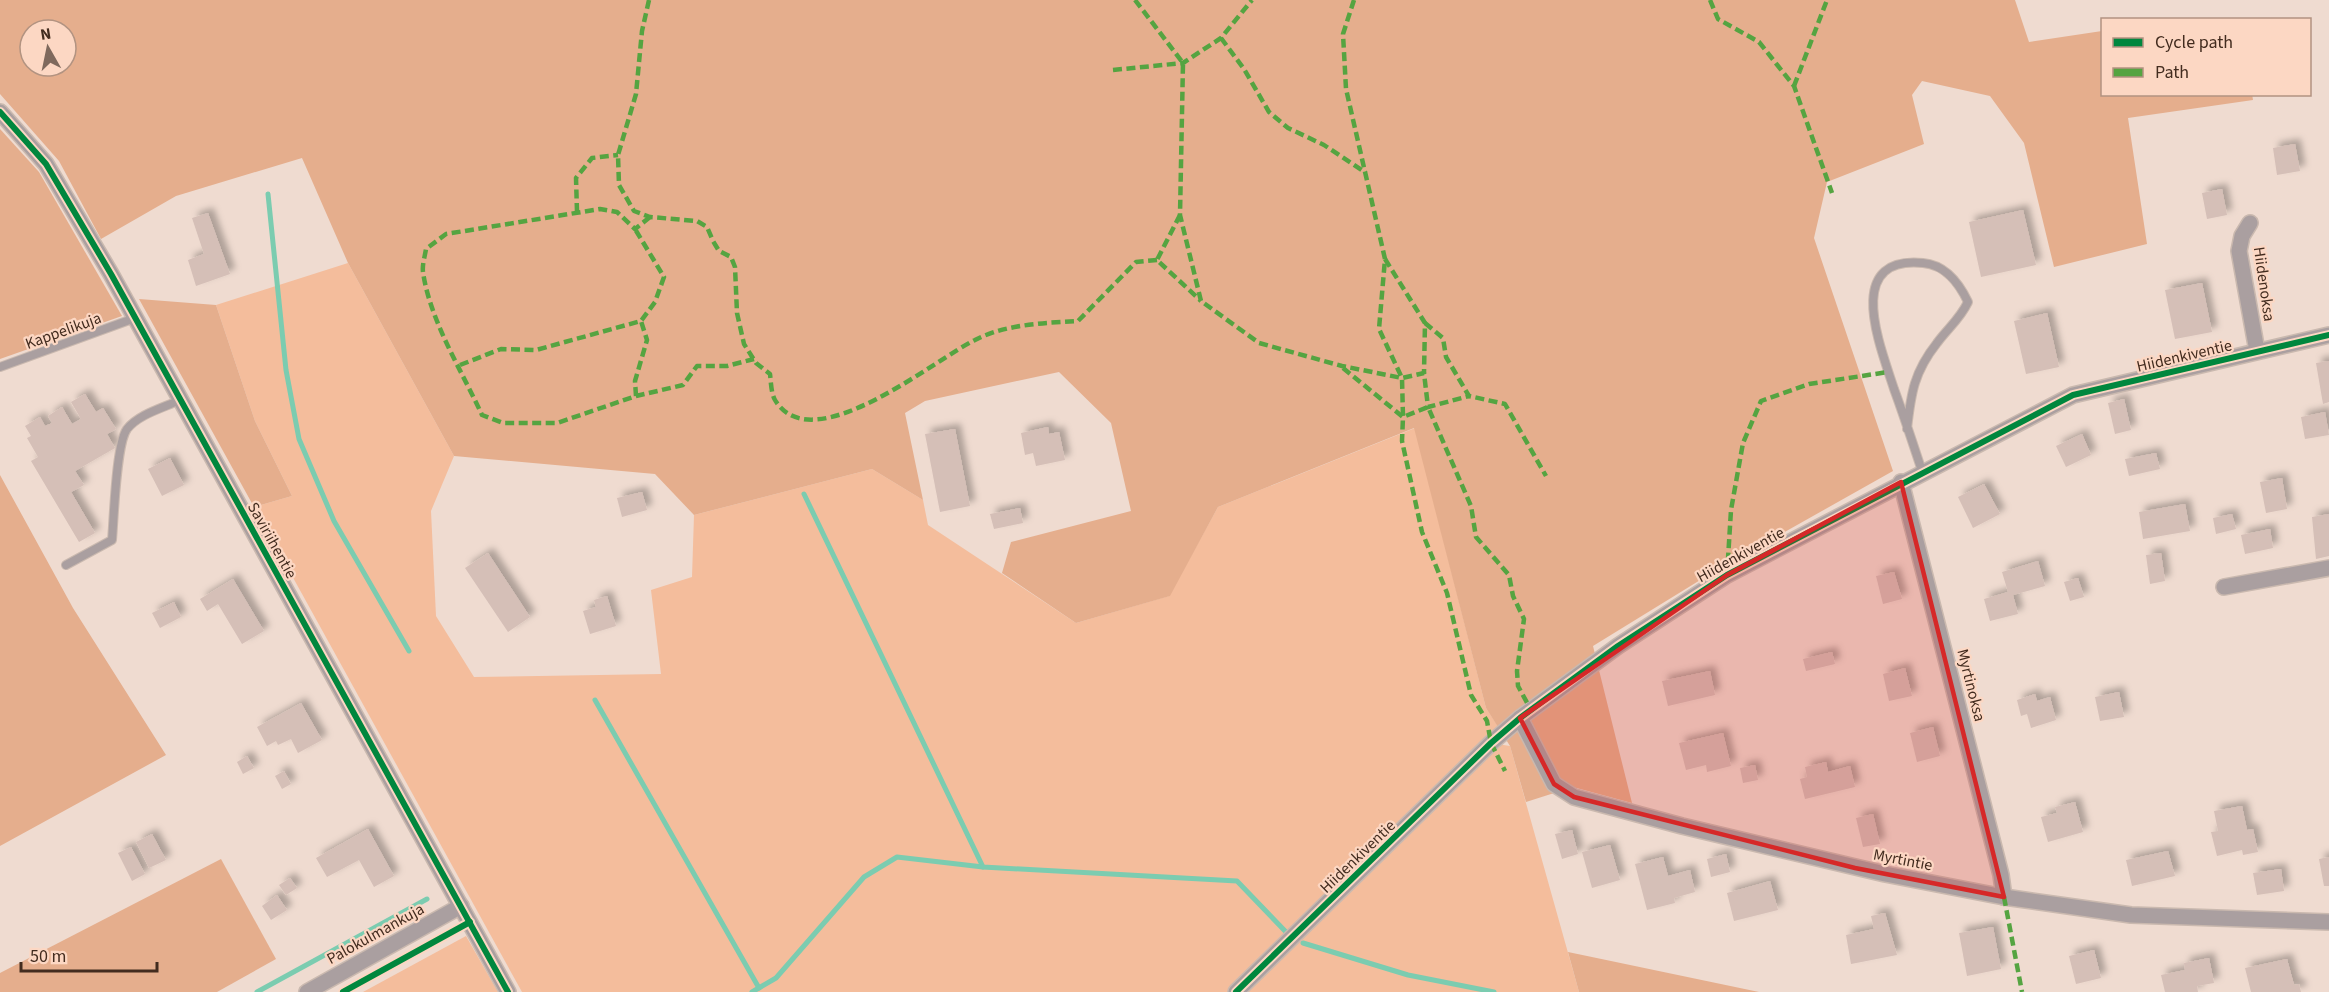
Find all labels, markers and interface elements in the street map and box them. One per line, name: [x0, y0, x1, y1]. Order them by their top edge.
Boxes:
north arrow: [18, 18, 78, 78]
legend: [2101, 18, 2311, 96]
text: N: [39, 22, 53, 46]
text: Cycle path: [2155, 30, 2233, 55]
text: Path: [2155, 60, 2189, 85]
street label: Hiidenoksa: [2248, 245, 2280, 323]
street label: Kappelikuja: [22, 307, 104, 355]
street label: Hiidenkiventie: [2134, 334, 2234, 378]
street label: Saviriihentie: [242, 498, 302, 583]
street label: Hiidenkiventie: [1693, 522, 1788, 588]
street label: Myrtinoksa: [1951, 647, 1991, 724]
street label: Hiidenkiventie: [1315, 815, 1400, 898]
street label: Myrtintie: [1871, 843, 1934, 877]
street label: Palokulmankuja: [323, 898, 428, 970]
scale bar: [21, 935, 158, 973]
text: 50 m: [30, 944, 66, 969]

